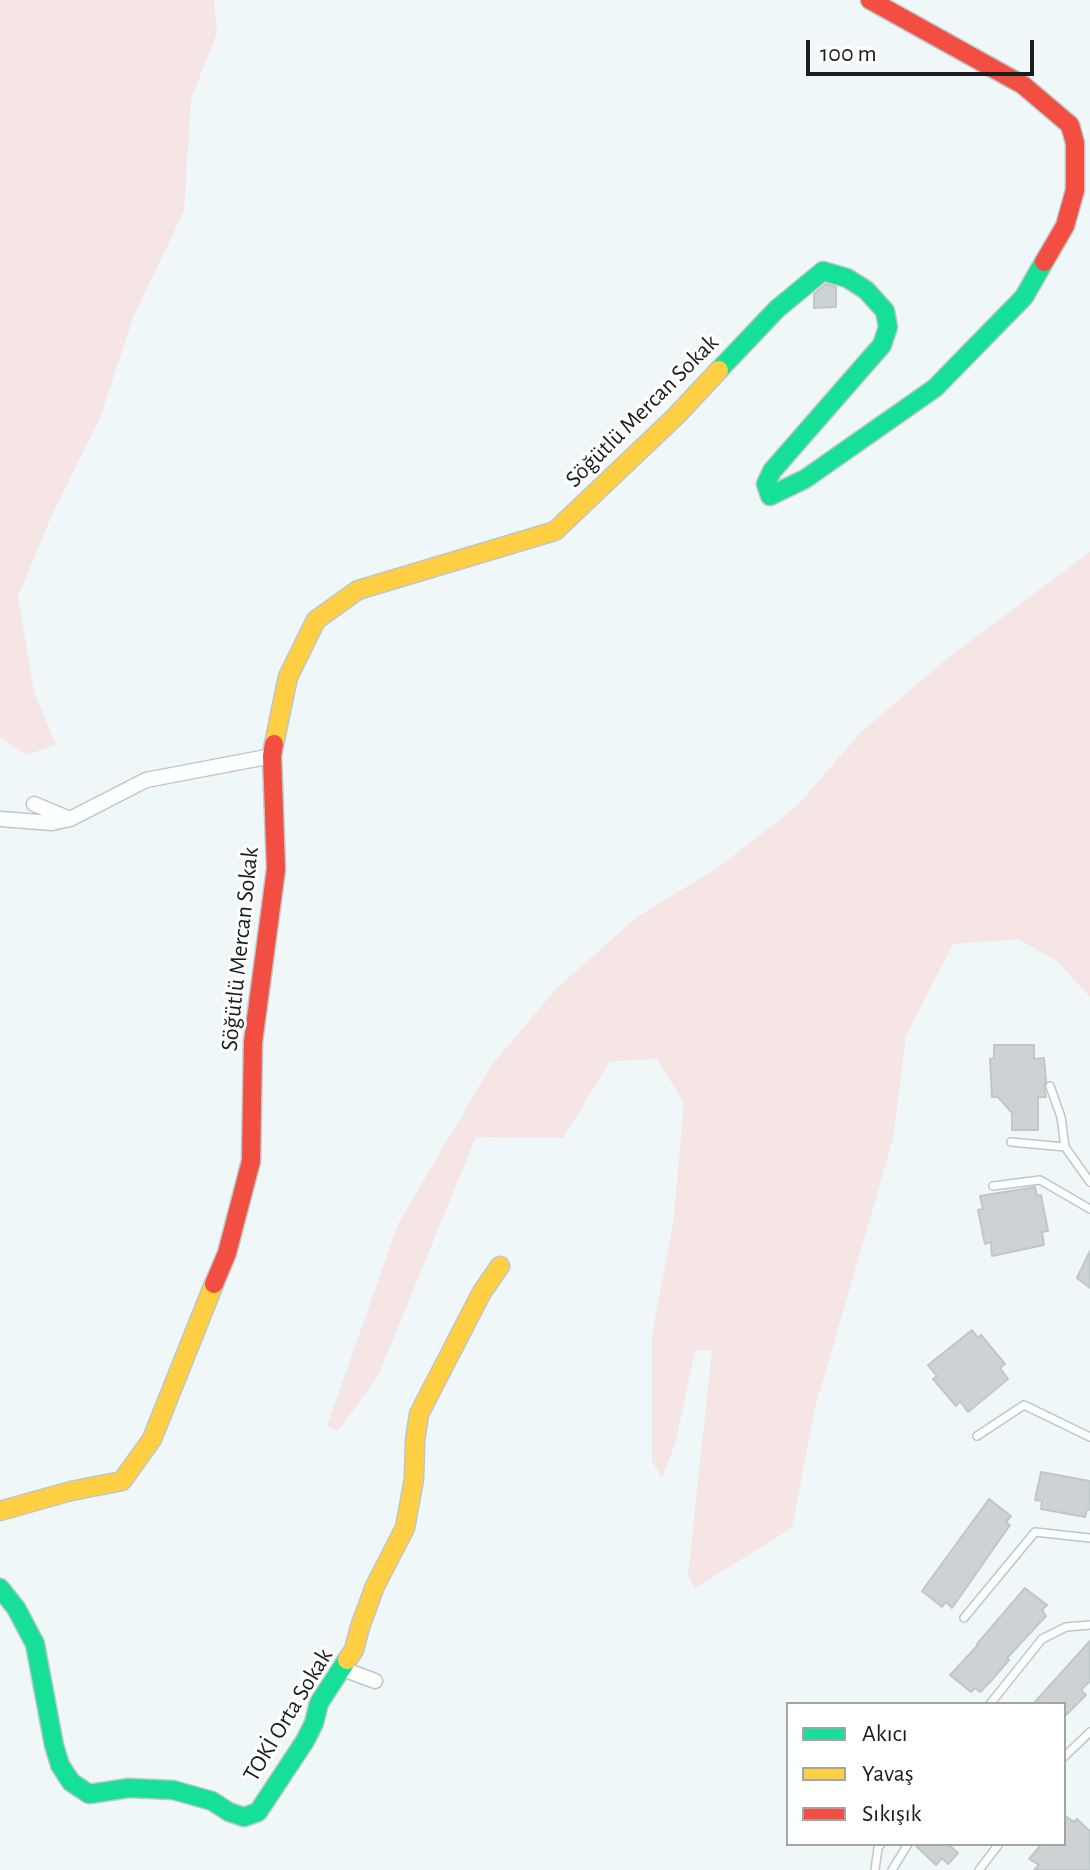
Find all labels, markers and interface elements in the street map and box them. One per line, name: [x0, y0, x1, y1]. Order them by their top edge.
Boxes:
scale bar: [810, 24, 1038, 74]
text: 100 m: [820, 42, 877, 66]
street label: Söğütlü Mercan Sokak: [559, 328, 725, 494]
street label: Söğütlü Mercan Sokak: [215, 846, 265, 1052]
street label: TOKİ Orta Sokak: [237, 1643, 339, 1787]
legend: [786, 1702, 1066, 1846]
text: Akıcı: [862, 1722, 908, 1746]
text: Yavaş: [862, 1762, 914, 1786]
text: Sıkışık: [862, 1802, 922, 1826]

